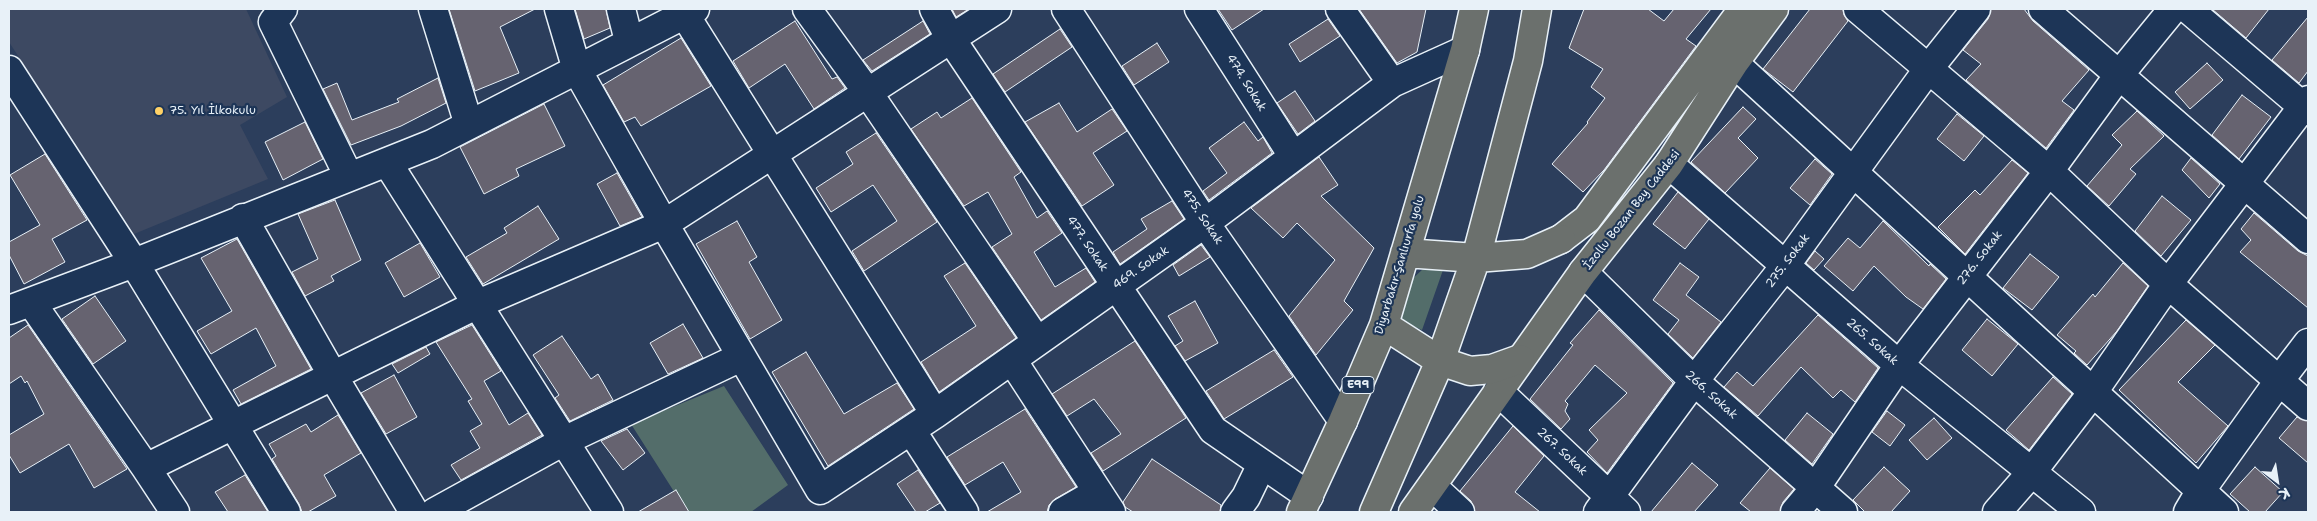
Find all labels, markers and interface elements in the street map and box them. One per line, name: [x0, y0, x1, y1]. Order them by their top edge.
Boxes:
street label: 474. Sokak: [1223, 52, 1269, 114]
place label: 75. Yıl İlkokulu: [169, 104, 256, 118]
marker: 75. Yıl İlkokulu: [153, 105, 165, 117]
street label: İzollu Bozan Bey Caddesi: [1581, 147, 1683, 273]
street label: 475. Sokak: [1178, 186, 1226, 248]
street label: Diyarbakır-Şanlıurfa yolu: [1372, 194, 1428, 336]
street label: 477. Sokak: [1063, 213, 1111, 275]
street label: 276. Sokak: [1954, 228, 2006, 288]
street label: 275. Sokak: [1763, 231, 1813, 291]
street label: 469. Sokak: [1110, 243, 1172, 293]
street label: 265. Sokak: [1843, 315, 1901, 369]
street label: 266. Sokak: [1682, 368, 1740, 422]
road number: E99: [1342, 376, 1374, 394]
street label: 267. Sokak: [1534, 425, 1590, 479]
north arrow: [2252, 456, 2302, 506]
text: K: [2276, 484, 2293, 504]

